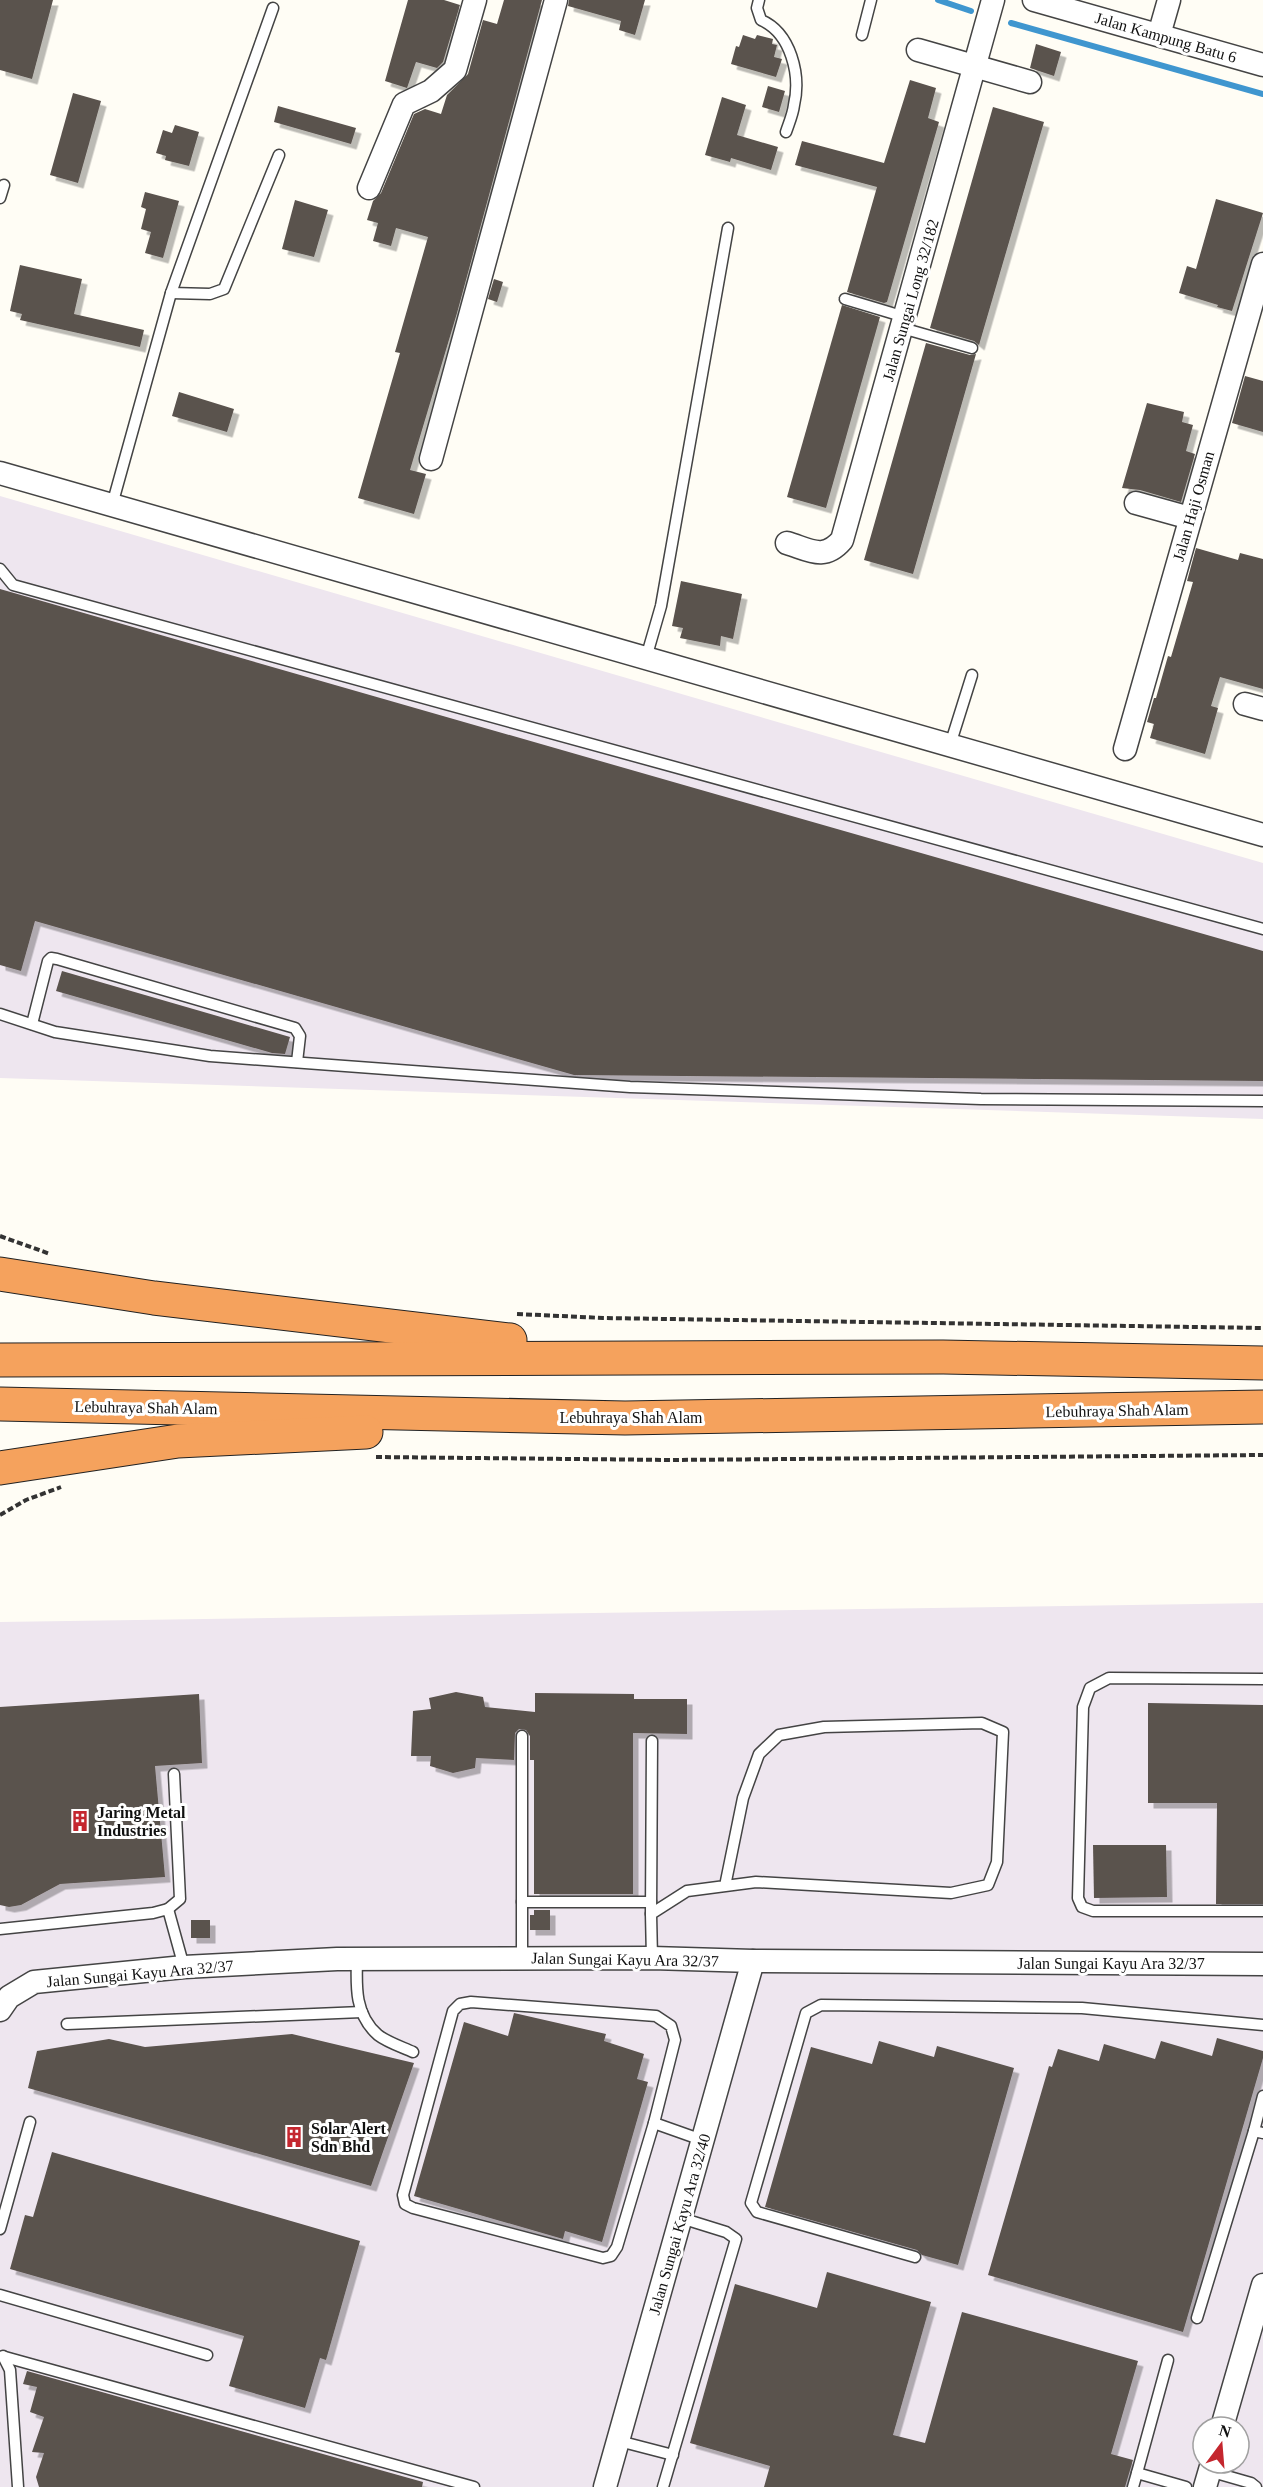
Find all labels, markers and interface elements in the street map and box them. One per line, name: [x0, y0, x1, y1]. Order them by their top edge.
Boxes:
street label: Jalan Kampung Batu 6: [1093, 9, 1238, 67]
street label: Jalan Sungai Long 32/182: [879, 217, 943, 383]
street label: Jalan Haji Osman: [1170, 449, 1218, 563]
street label: Lebuhraya Shah Alam: [74, 1398, 218, 1418]
street label: Lebuhraya Shah Alam: [1045, 1401, 1189, 1421]
street label: Lebuhraya Shah Alam: [559, 1409, 703, 1427]
place label: Jaring Metal Industries: [97, 1804, 186, 1839]
building icon: Jaring Metal Industries: [68, 1809, 92, 1833]
street label: Jalan Sungai Kayu Ara 32/37: [531, 1949, 719, 1971]
street label: Jalan Sungai Kayu Ara 32/37: [1017, 1955, 1205, 1973]
street label: Jalan Sungai Kayu Ara 32/37: [46, 1957, 234, 1991]
place label: Solar Alert Sdn Bhd: [311, 2120, 386, 2155]
building icon: Solar Alert Sdn Bhd: [282, 2125, 306, 2149]
street label: Jalan Sungai Kayu Ara 32/40: [645, 2132, 714, 2317]
north arrow: [1191, 2415, 1251, 2475]
text: N: [1217, 2421, 1233, 2441]

